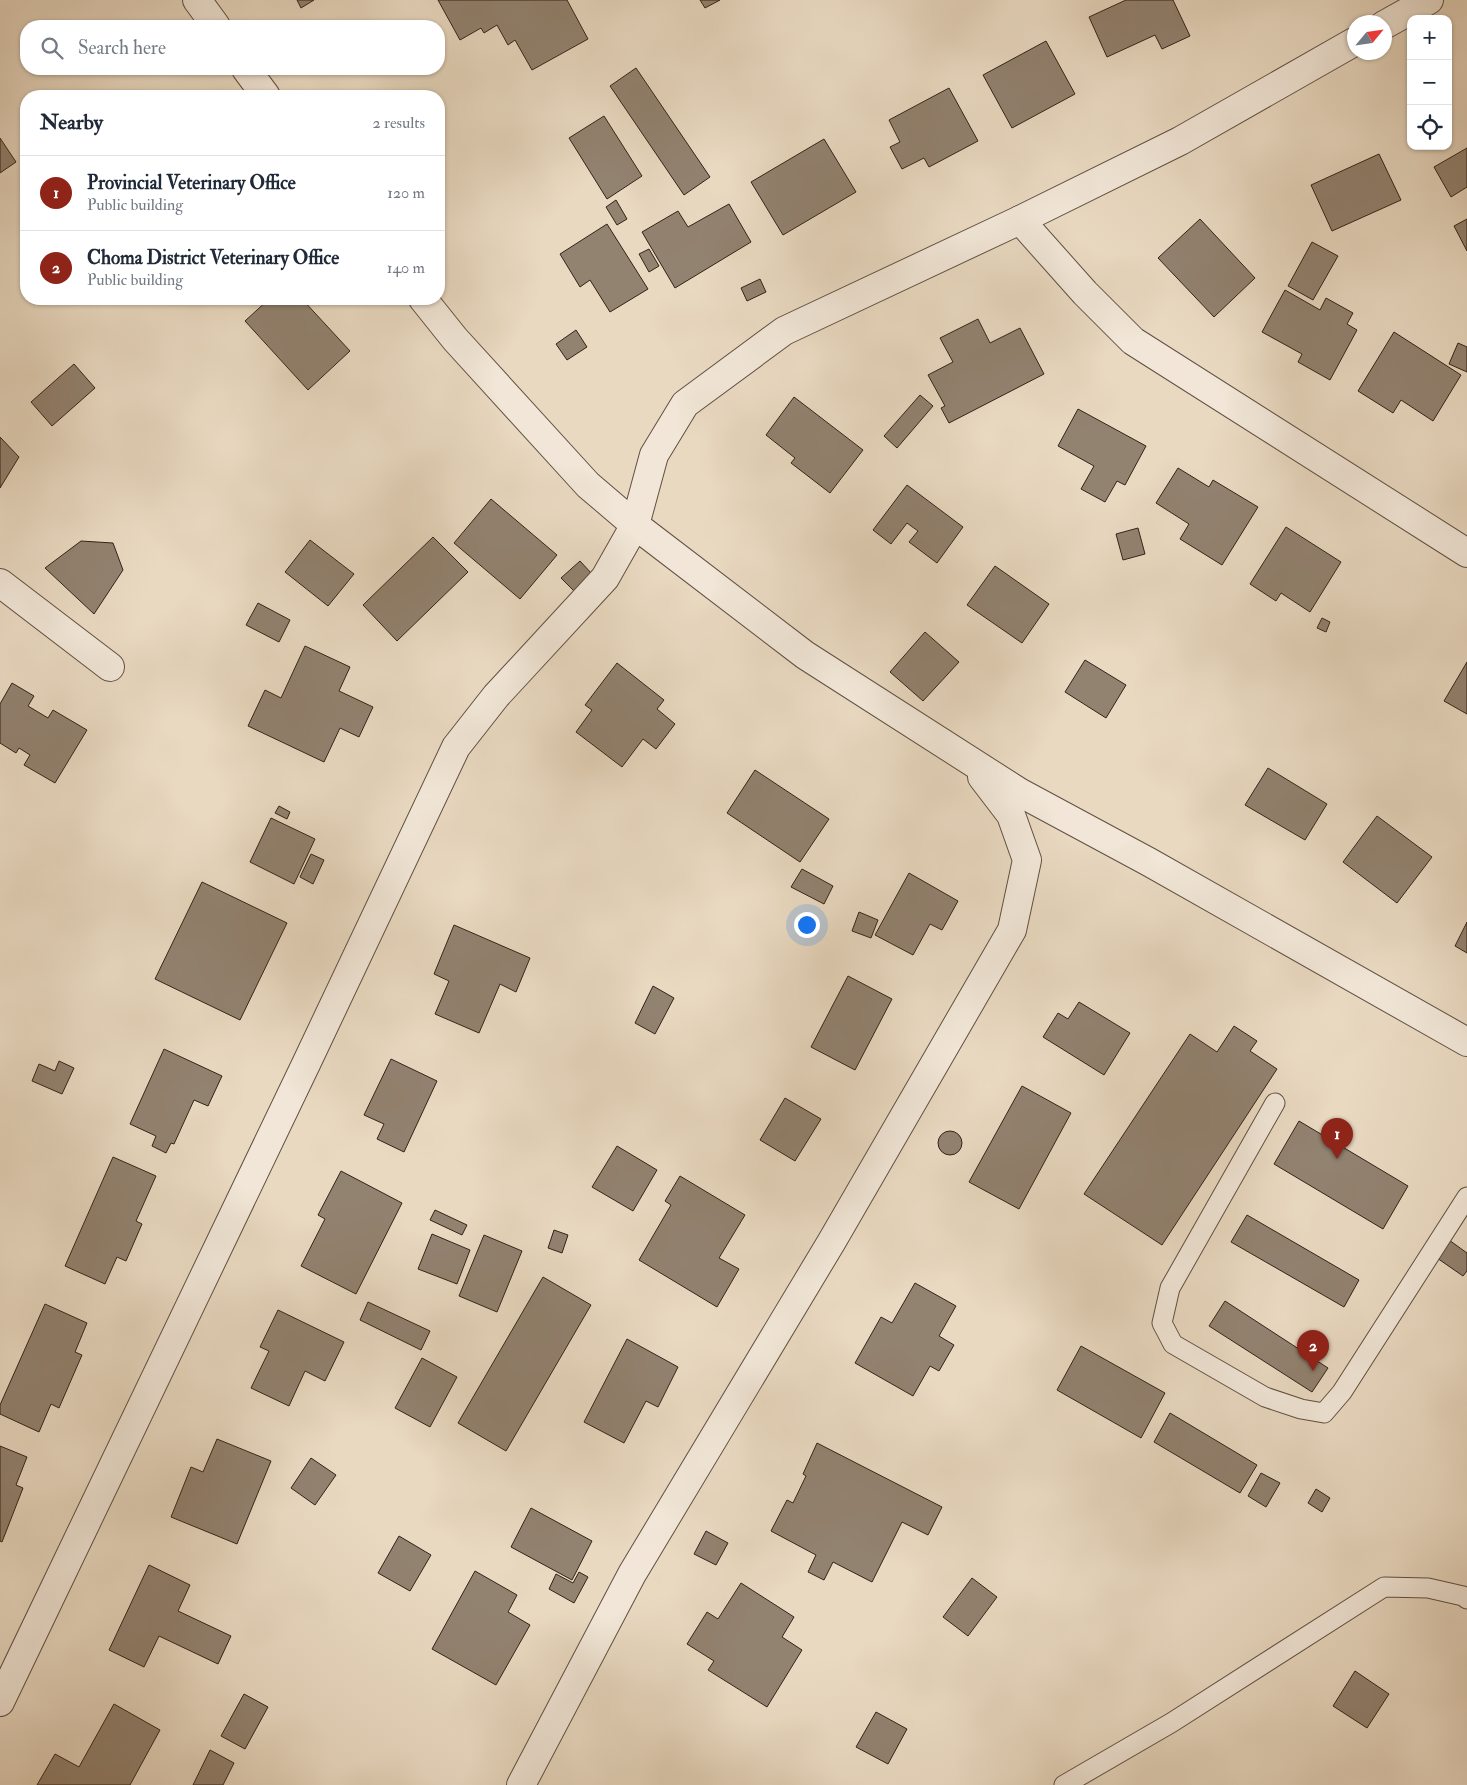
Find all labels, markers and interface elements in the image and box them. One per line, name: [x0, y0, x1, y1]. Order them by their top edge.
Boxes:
north arrow: [1347, 15, 1392, 60]
map controls: [1407, 15, 1452, 150]
button: +: [1407, 15, 1452, 60]
search box: [20, 20, 445, 75]
icon: search: [38, 34, 66, 62]
text: Search here: [78, 36, 166, 60]
button: −: [1407, 60, 1452, 105]
button: locate: [1407, 105, 1452, 150]
text: Nearby: [40, 109, 103, 136]
text: 2 results: [372, 113, 425, 133]
text: Provincial Veterinary Office: [87, 171, 296, 195]
text: 1: [53, 183, 59, 203]
text: 120 m: [387, 183, 425, 203]
text: Public building: [87, 195, 183, 215]
text: Choma District Veterinary Office: [87, 246, 339, 270]
text: 2: [52, 258, 60, 278]
text: 140 m: [387, 258, 425, 278]
text: Public building: [87, 270, 183, 290]
your location: [794, 912, 820, 938]
pin: 1: [1321, 1118, 1353, 1159]
pin: 2: [1297, 1330, 1329, 1371]

